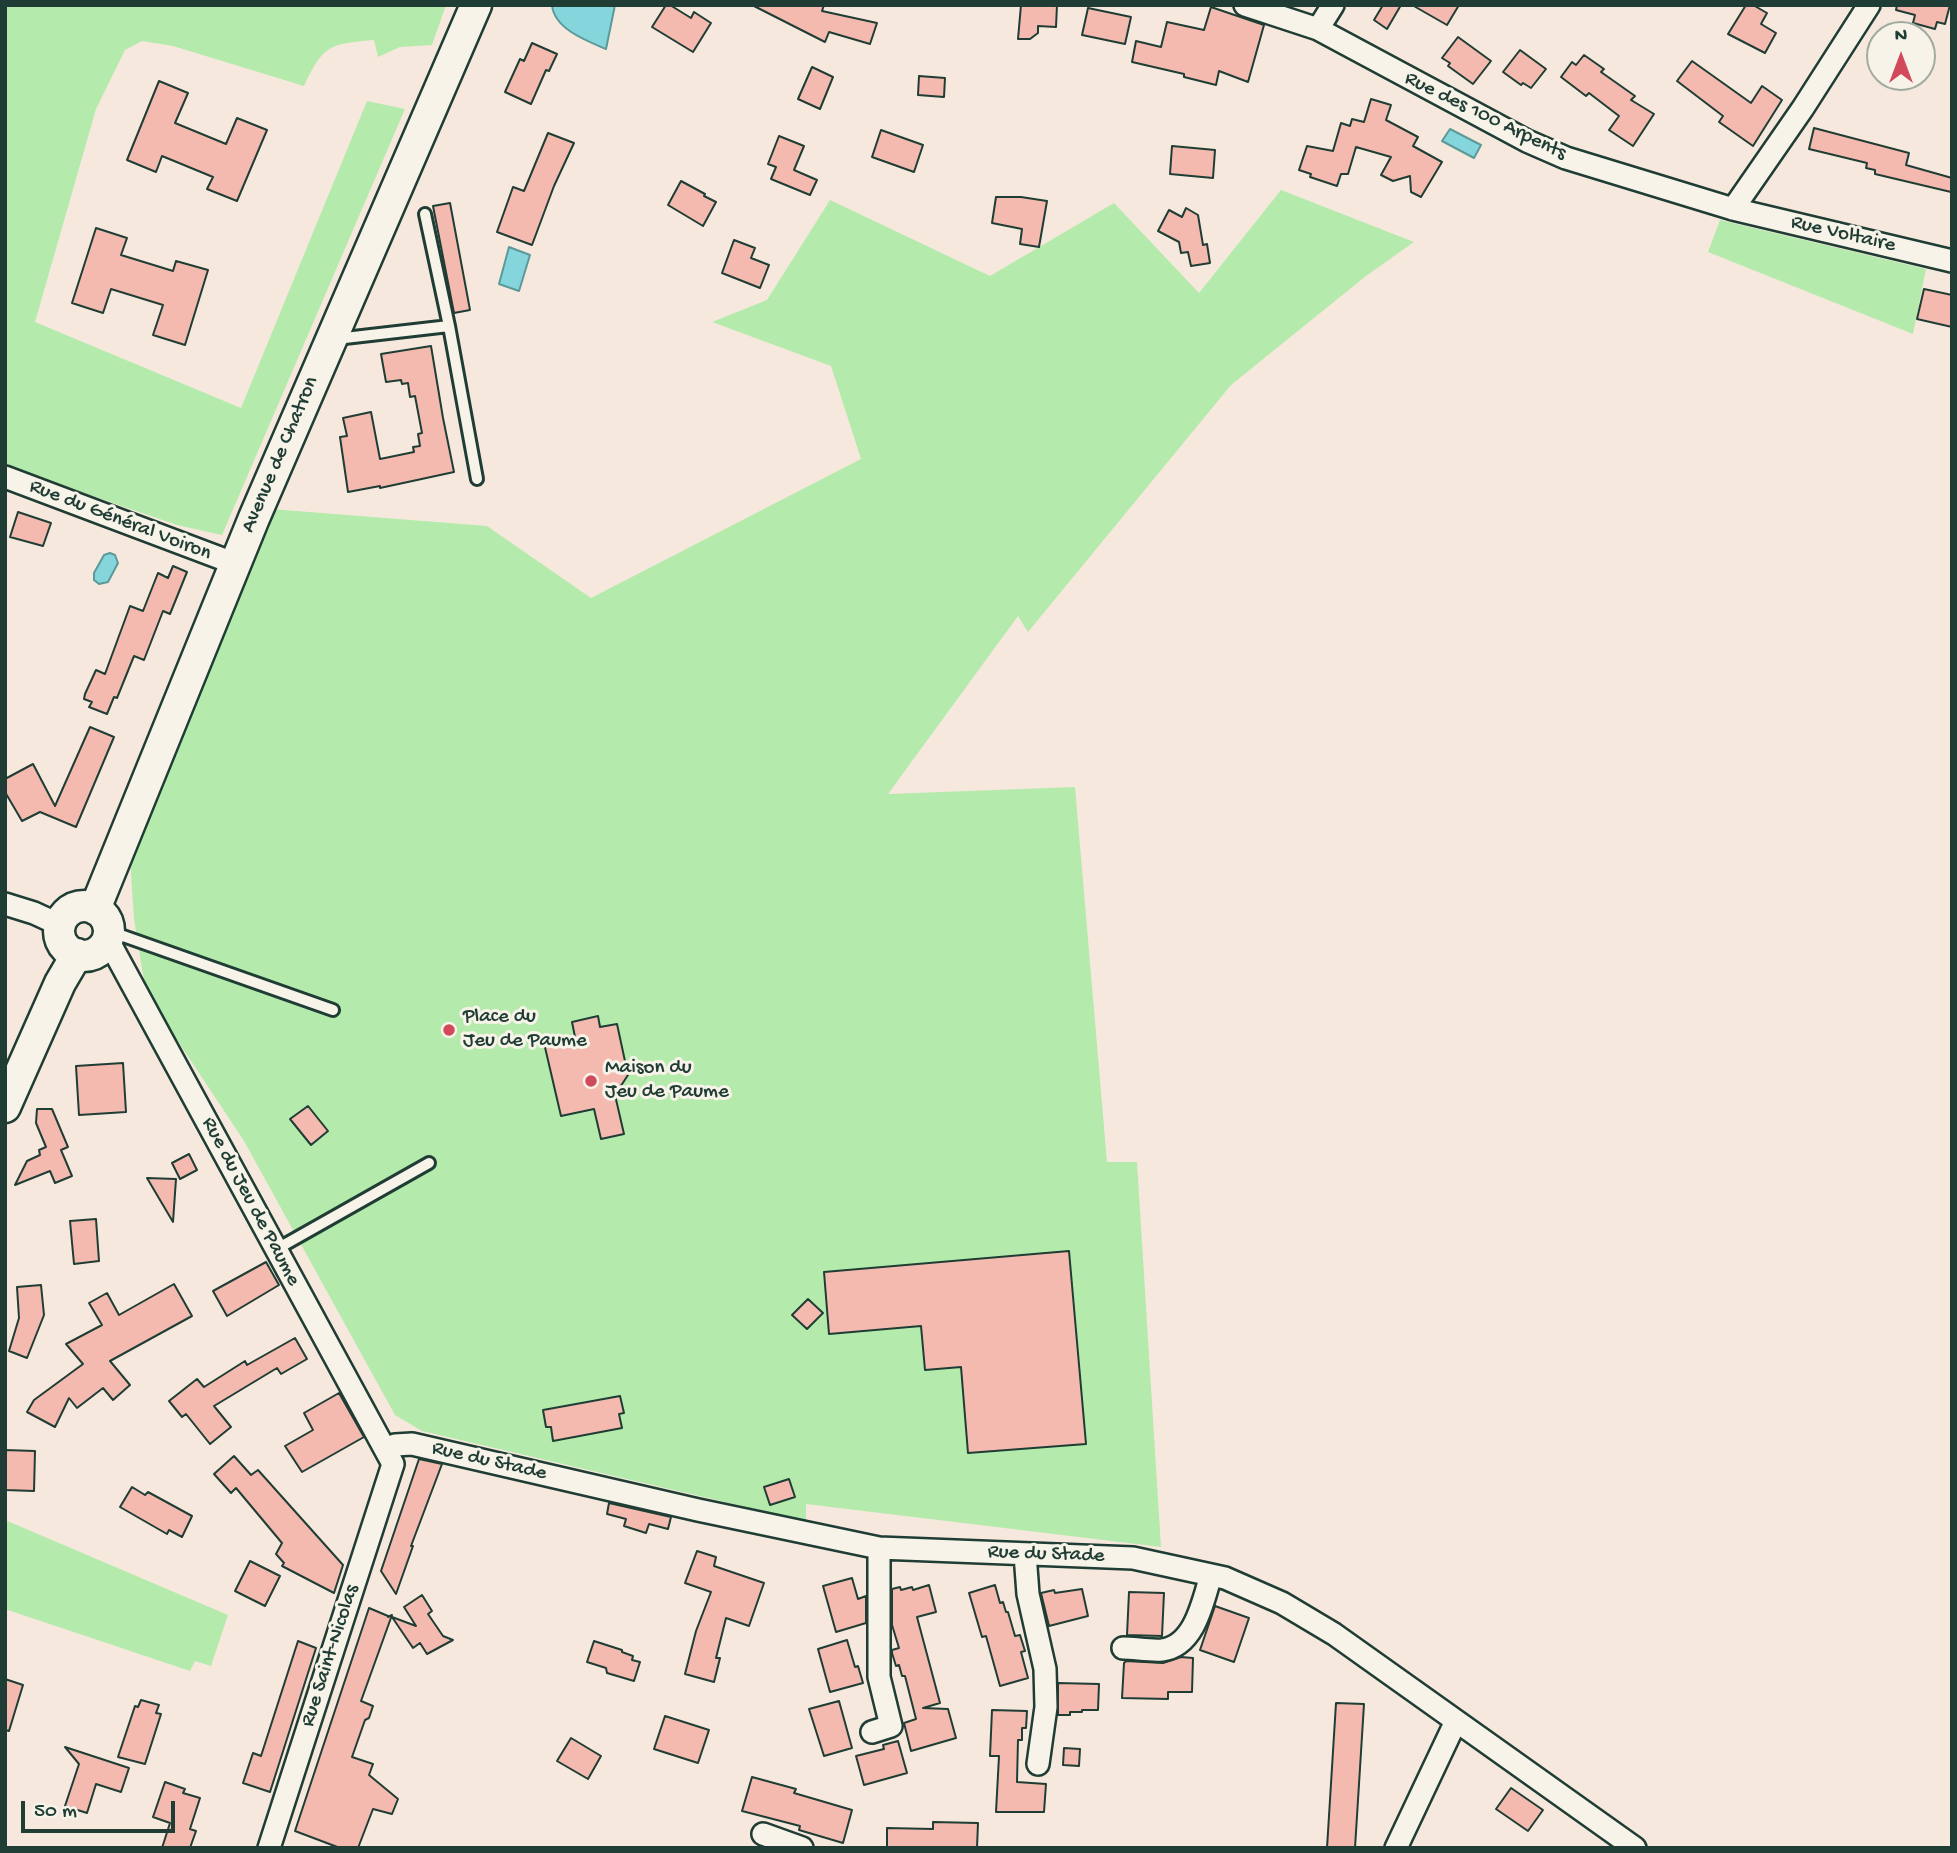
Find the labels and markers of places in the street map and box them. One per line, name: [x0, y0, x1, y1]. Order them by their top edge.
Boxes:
place label: Place du Jeu de Paume: [463, 1005, 587, 1055]
marker: Place du Jeu de Paume: [441, 1022, 457, 1038]
place label: Maison du Jeu de Paume: [605, 1056, 729, 1106]
marker: Maison du Jeu de Paume: [583, 1073, 599, 1089]

